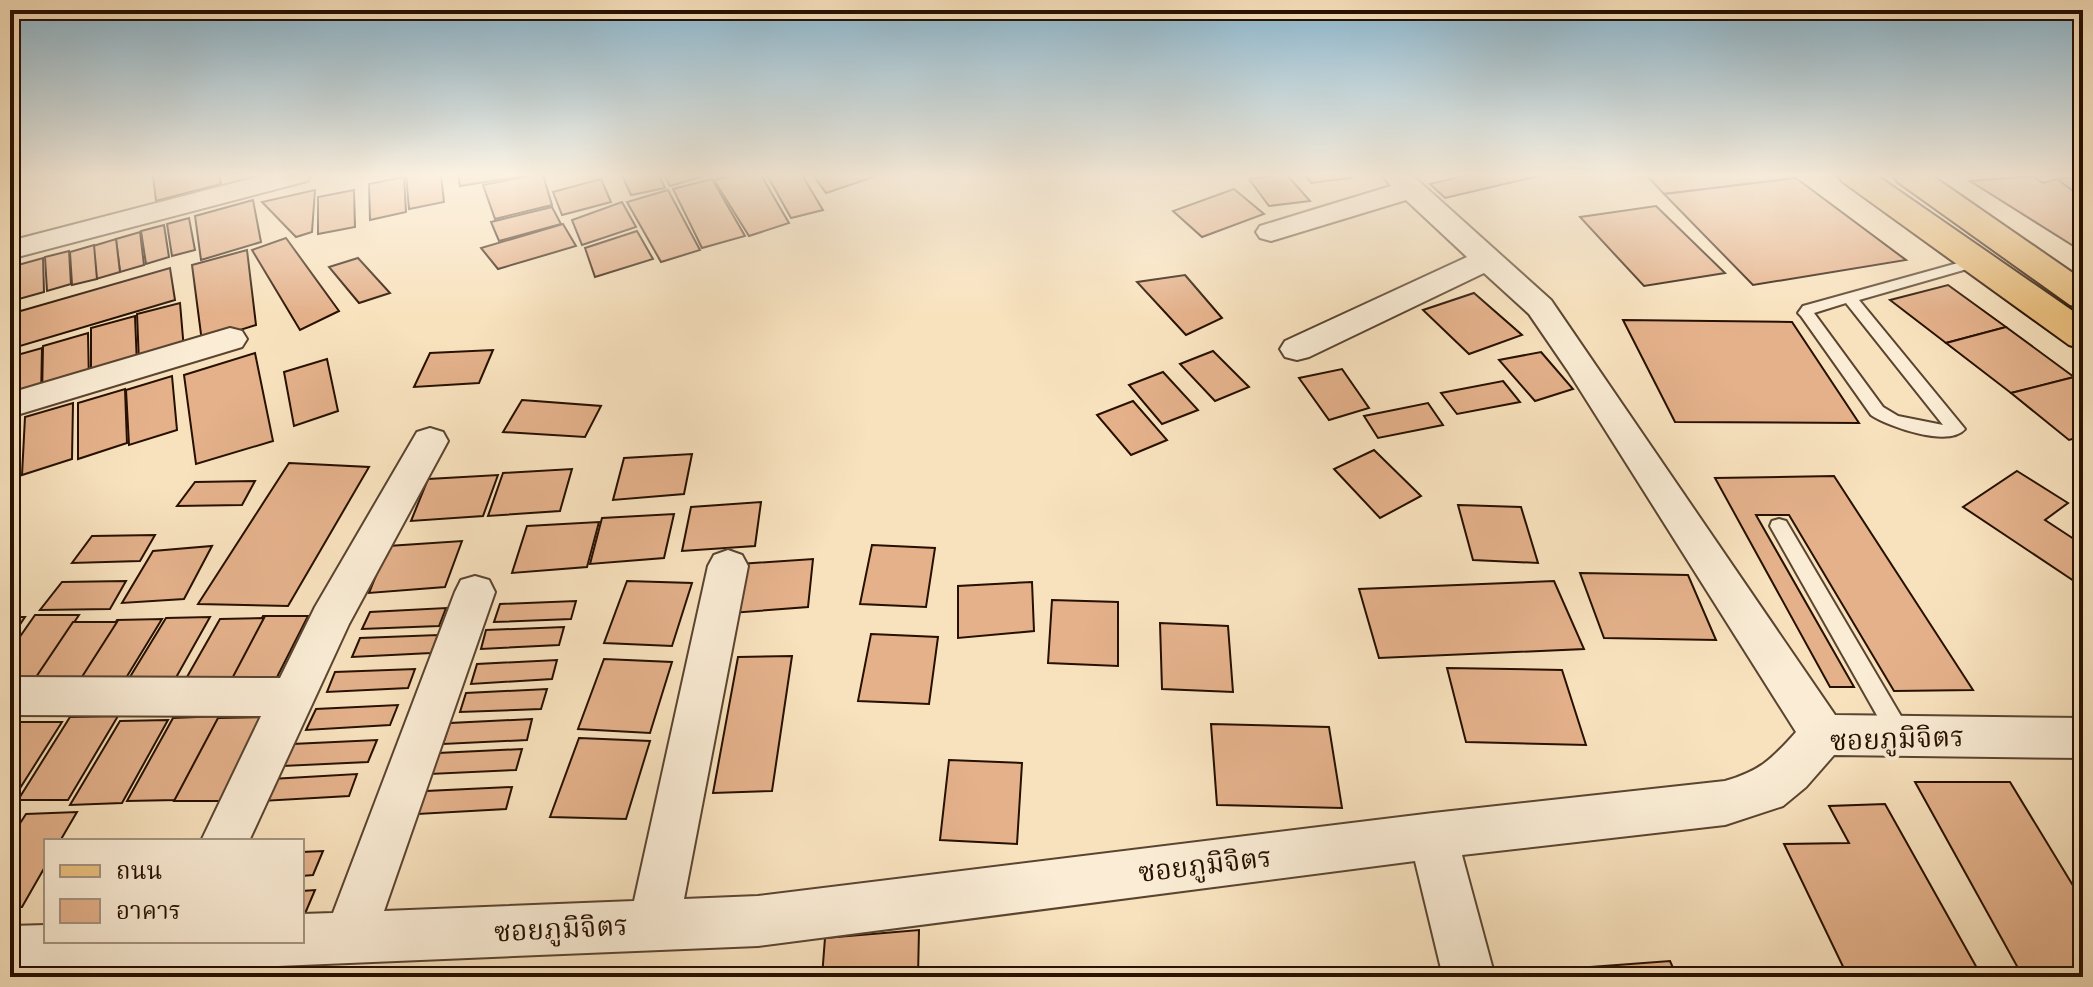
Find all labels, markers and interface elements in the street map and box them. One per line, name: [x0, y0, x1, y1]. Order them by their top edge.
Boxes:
street label: ซอยภูมิจิตร: [1829, 718, 1965, 760]
street label: ซอยภูมิจิตร: [1136, 838, 1274, 892]
legend: [44, 839, 304, 943]
text: ถนน: [116, 855, 162, 887]
text: อาคาร: [116, 895, 181, 927]
street label: ซอยภูมิจิตร: [493, 907, 629, 951]

